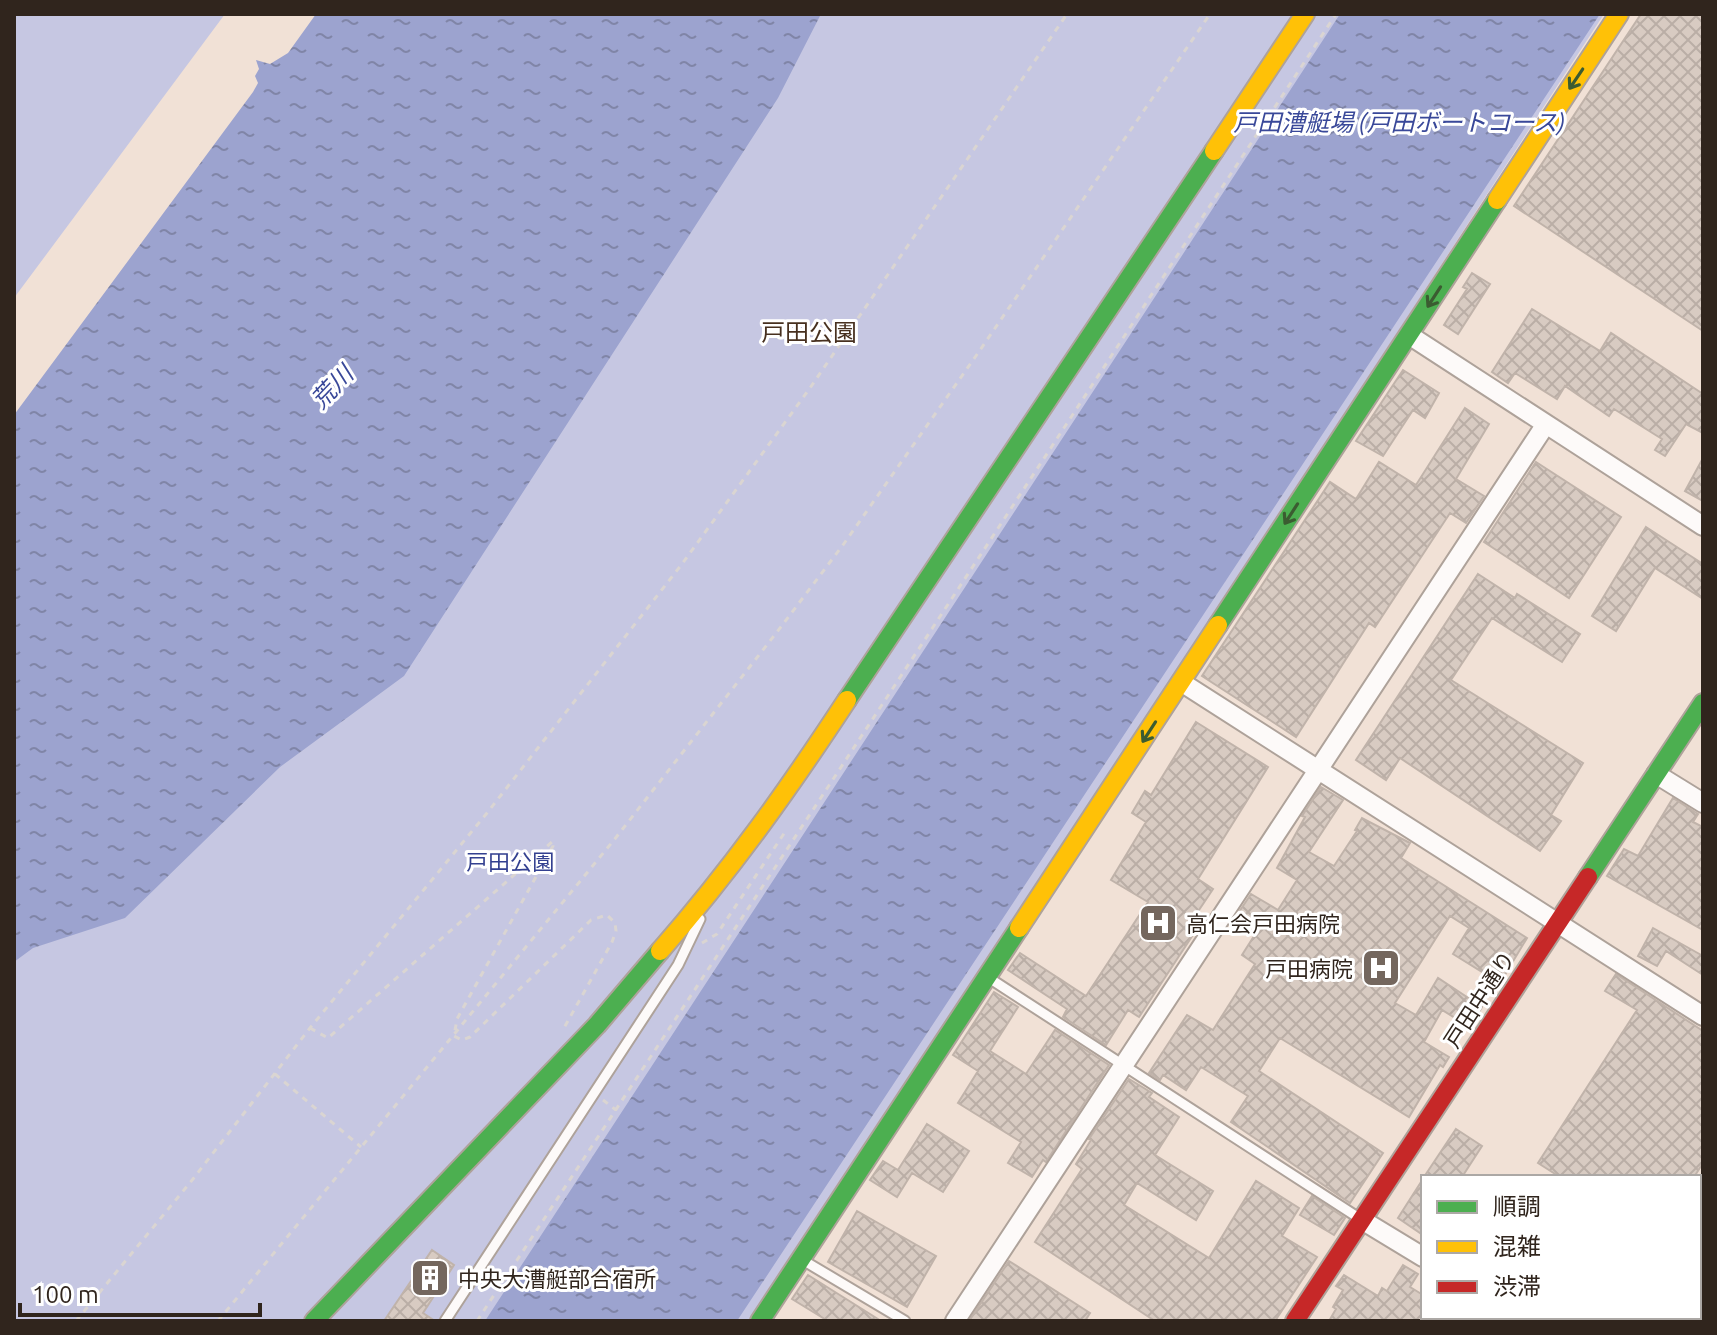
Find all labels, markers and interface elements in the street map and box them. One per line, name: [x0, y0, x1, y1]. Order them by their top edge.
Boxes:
one-way arrow: [1567, 67, 1584, 89]
water label: 戸田漕艇場 (戸田ボートコース): [1233, 109, 1565, 136]
one-way arrow: [1425, 285, 1442, 307]
district label: 戸田公園: [761, 319, 857, 346]
water label: 荒川: [306, 358, 360, 414]
one-way arrow: [1283, 503, 1300, 525]
one-way arrow: [1140, 720, 1157, 742]
park label: 戸田公園: [466, 849, 554, 874]
hospital icon: 高仁会戸田病院: [1137, 902, 1179, 944]
place label: 高仁会戸田病院: [1186, 911, 1340, 936]
street label: 戸田中通り: [1439, 946, 1519, 1052]
hospital icon: 戸田病院: [1360, 947, 1402, 989]
place label: 戸田病院: [1265, 956, 1353, 981]
legend: [1421, 1175, 1701, 1319]
text: 順調: [1493, 1193, 1541, 1220]
text: 混雑: [1493, 1233, 1541, 1260]
building icon: 中央大漕艇部合宿所: [409, 1257, 451, 1299]
place label: 中央大漕艇部合宿所: [458, 1266, 656, 1291]
scale bar: [20, 1267, 260, 1317]
text: 渋滞: [1493, 1273, 1541, 1300]
text: 100 m: [32, 1281, 99, 1308]

